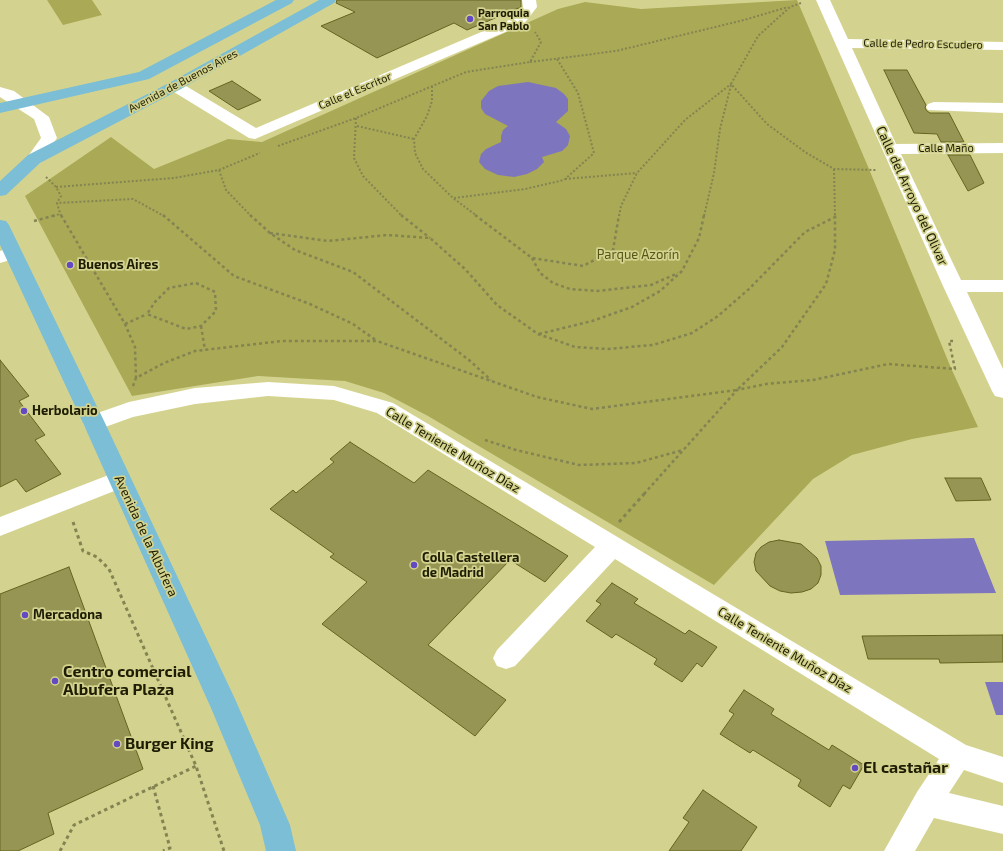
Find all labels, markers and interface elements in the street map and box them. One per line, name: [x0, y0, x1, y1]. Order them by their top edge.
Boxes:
place label: Parroquia San Pablo: [478, 6, 529, 32]
marker: Parroquia San Pablo: [465, 14, 475, 24]
street label: Calle de Pedro Escudero: [863, 36, 983, 52]
street label: Avenida de Buenos Aires: [126, 47, 240, 115]
street label: Calle el Escritor: [317, 70, 393, 112]
street label: Calle del Arroyo del Olivar: [873, 124, 951, 268]
street label: Calle Maño: [918, 141, 974, 155]
park label: Parque Azorín: [597, 247, 679, 263]
place label: Buenos Aires: [78, 257, 158, 273]
marker: Buenos Aires: [65, 260, 75, 270]
place label: Herbolario: [32, 403, 98, 419]
street label: Calle Teniente Muñoz Díaz: [383, 404, 523, 496]
marker: Herbolario: [19, 406, 29, 416]
street label: Avenida de la Albufera: [111, 473, 181, 599]
place label: Colla Castellera de Madrid: [422, 550, 519, 581]
marker: Colla Castellera de Madrid: [409, 560, 419, 570]
street label: Calle Teniente Muñoz Díaz: [715, 604, 855, 696]
place label: Mercadona: [33, 607, 102, 623]
marker: Mercadona: [20, 610, 30, 620]
place label: Centro comercial Albufera Plaza: [63, 662, 191, 700]
marker: Centro comercial Albufera Plaza: [50, 676, 60, 686]
place label: Burger King: [125, 734, 214, 754]
marker: Burger King: [112, 739, 122, 749]
place label: El castañar: [863, 758, 948, 778]
marker: El castañar: [850, 763, 860, 773]

